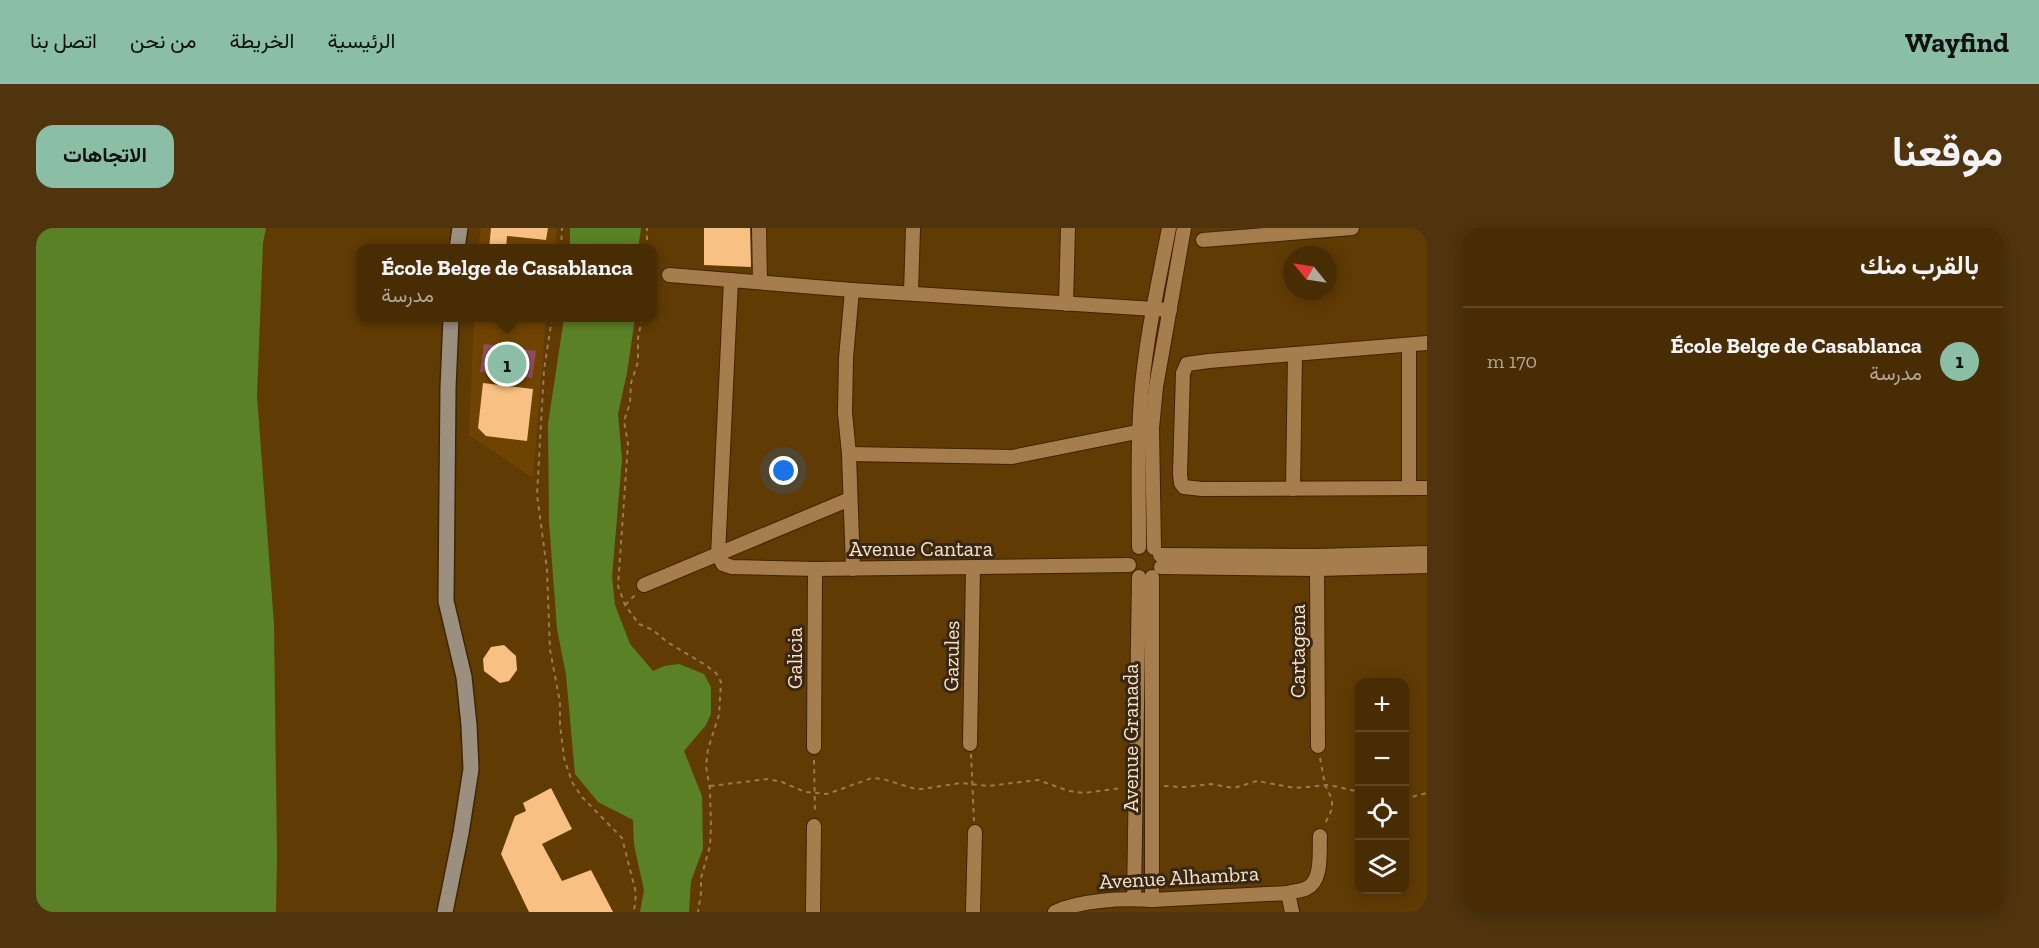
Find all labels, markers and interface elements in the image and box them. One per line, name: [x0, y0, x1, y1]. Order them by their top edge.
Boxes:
text: Wayfind: [1905, 26, 2009, 59]
text: اتصل بنا: [30, 28, 97, 53]
text: من نحن: [130, 28, 197, 53]
text: الخريطة: [230, 28, 294, 53]
text: الرئيسية: [327, 28, 395, 53]
button: الاتجاهات: [36, 125, 174, 188]
text: موقعنا: [1892, 126, 2003, 177]
popup: [357, 244, 657, 322]
north arrow: [1283, 246, 1337, 300]
text: بالقرب منك: [1860, 249, 1979, 281]
text: École Belge de Casablanca: [381, 254, 633, 281]
text: مدرسة: [381, 283, 434, 307]
text: École Belge de Casablanca: [1670, 332, 1922, 359]
pin: 1: [488, 342, 526, 386]
text: 170 m: [1487, 349, 1537, 373]
text: 1: [1955, 349, 1964, 373]
text: مدرسة: [1869, 361, 1922, 385]
your location: [769, 456, 798, 485]
street label: Avenue Cantara: [849, 536, 993, 561]
street label: Cartagena: [1285, 604, 1310, 698]
street label: Gazules: [938, 620, 964, 692]
street label: Galicia: [782, 627, 807, 689]
street label: Avenue Granada: [1118, 664, 1143, 812]
map controls: [1355, 678, 1409, 894]
button: +: [1355, 678, 1409, 732]
button: −: [1355, 732, 1409, 786]
button: locate: [1355, 786, 1409, 840]
button: layers: [1355, 840, 1409, 894]
street label: Avenue Alhambra: [1098, 860, 1260, 894]

